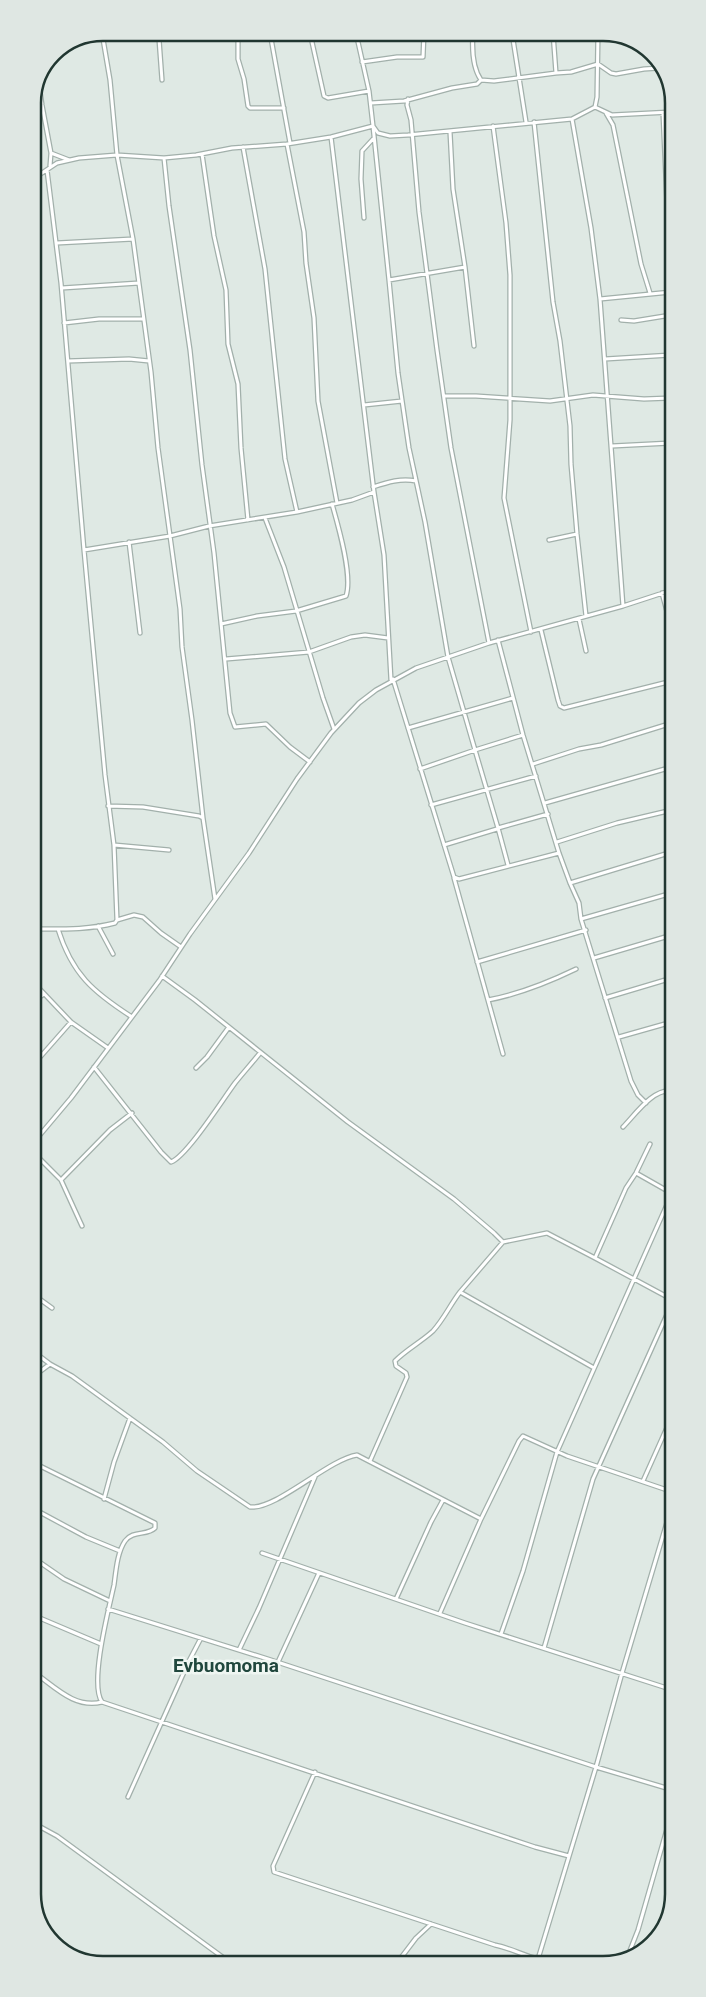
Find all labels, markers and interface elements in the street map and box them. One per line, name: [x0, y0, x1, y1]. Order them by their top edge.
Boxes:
district label: Evbuomoma: [173, 1654, 279, 1677]

